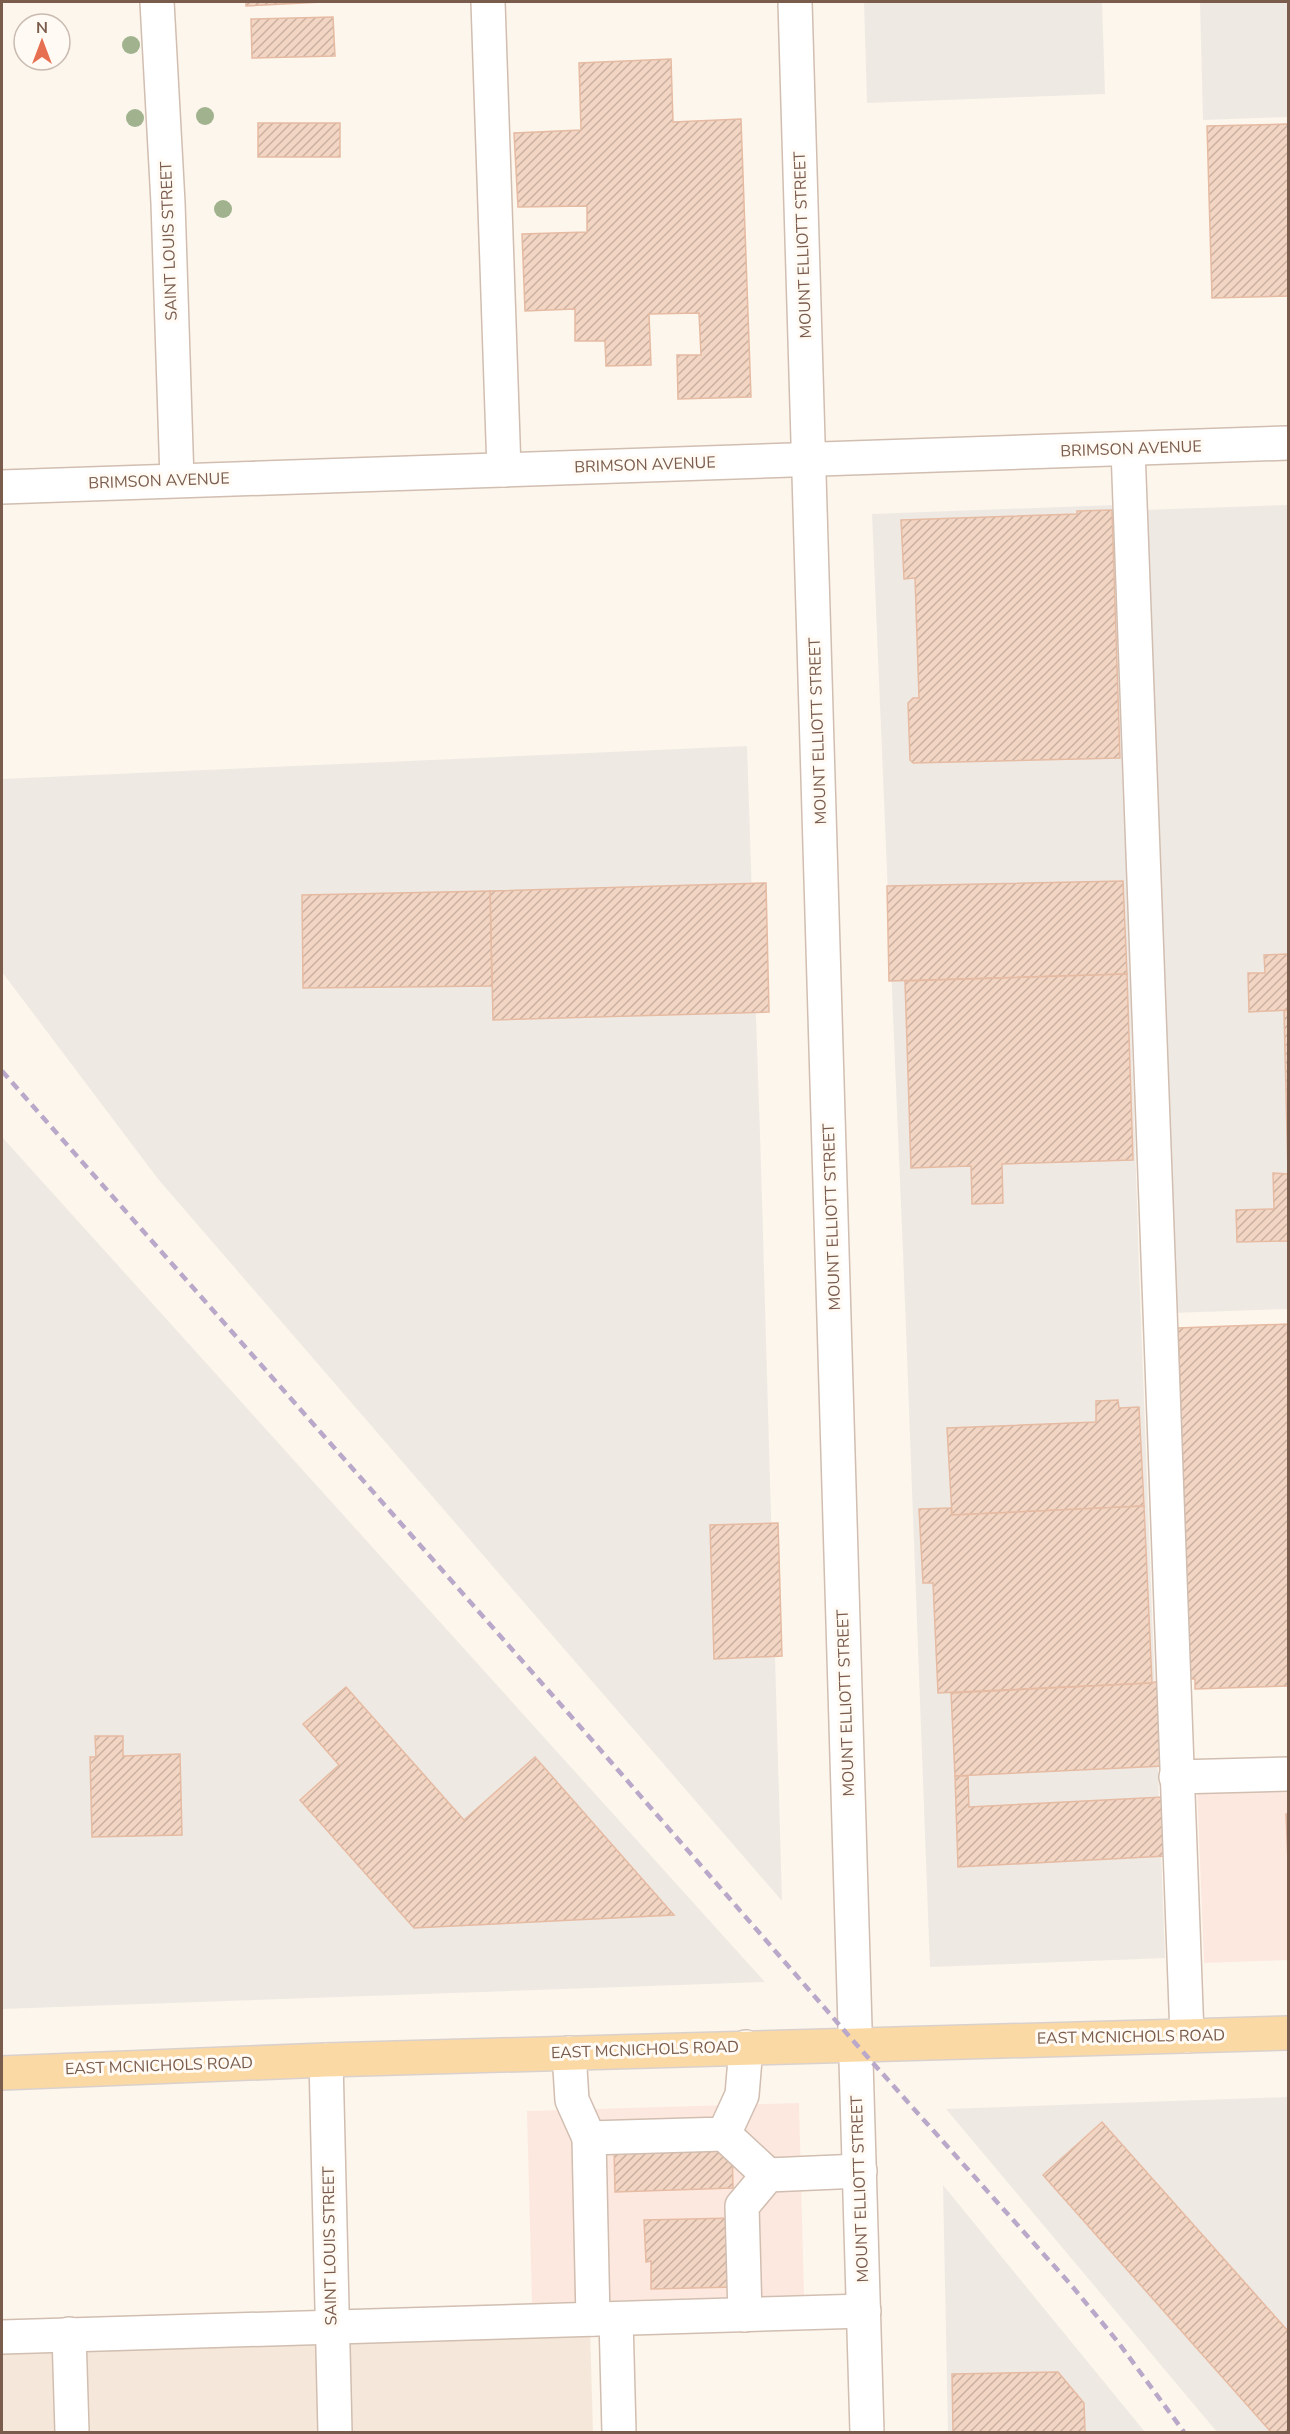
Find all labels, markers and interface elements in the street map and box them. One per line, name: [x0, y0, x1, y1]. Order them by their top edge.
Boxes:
north arrow: [12, 12, 72, 72]
text: N: [36, 17, 48, 39]
street label: MOUNT ELLIOTT STREET: [789, 151, 817, 339]
street label: SAINT LOUIS STREET: [155, 161, 183, 321]
street label: BRIMSON AVENUE: [1060, 436, 1202, 462]
street label: BRIMSON AVENUE: [574, 452, 716, 478]
street label: BRIMSON AVENUE: [88, 468, 230, 494]
street label: MOUNT ELLIOTT STREET: [804, 637, 832, 825]
street label: MOUNT ELLIOTT STREET: [818, 1123, 846, 1311]
street label: MOUNT ELLIOTT STREET: [832, 1609, 860, 1797]
street label: EAST MCNICHOLS ROAD: [1037, 2024, 1225, 2050]
street label: EAST MCNICHOLS ROAD: [551, 2036, 739, 2064]
street label: EAST MCNICHOLS ROAD: [65, 2052, 253, 2080]
street label: MOUNT ELLIOTT STREET: [846, 2095, 874, 2283]
street label: SAINT LOUIS STREET: [318, 2166, 342, 2326]

